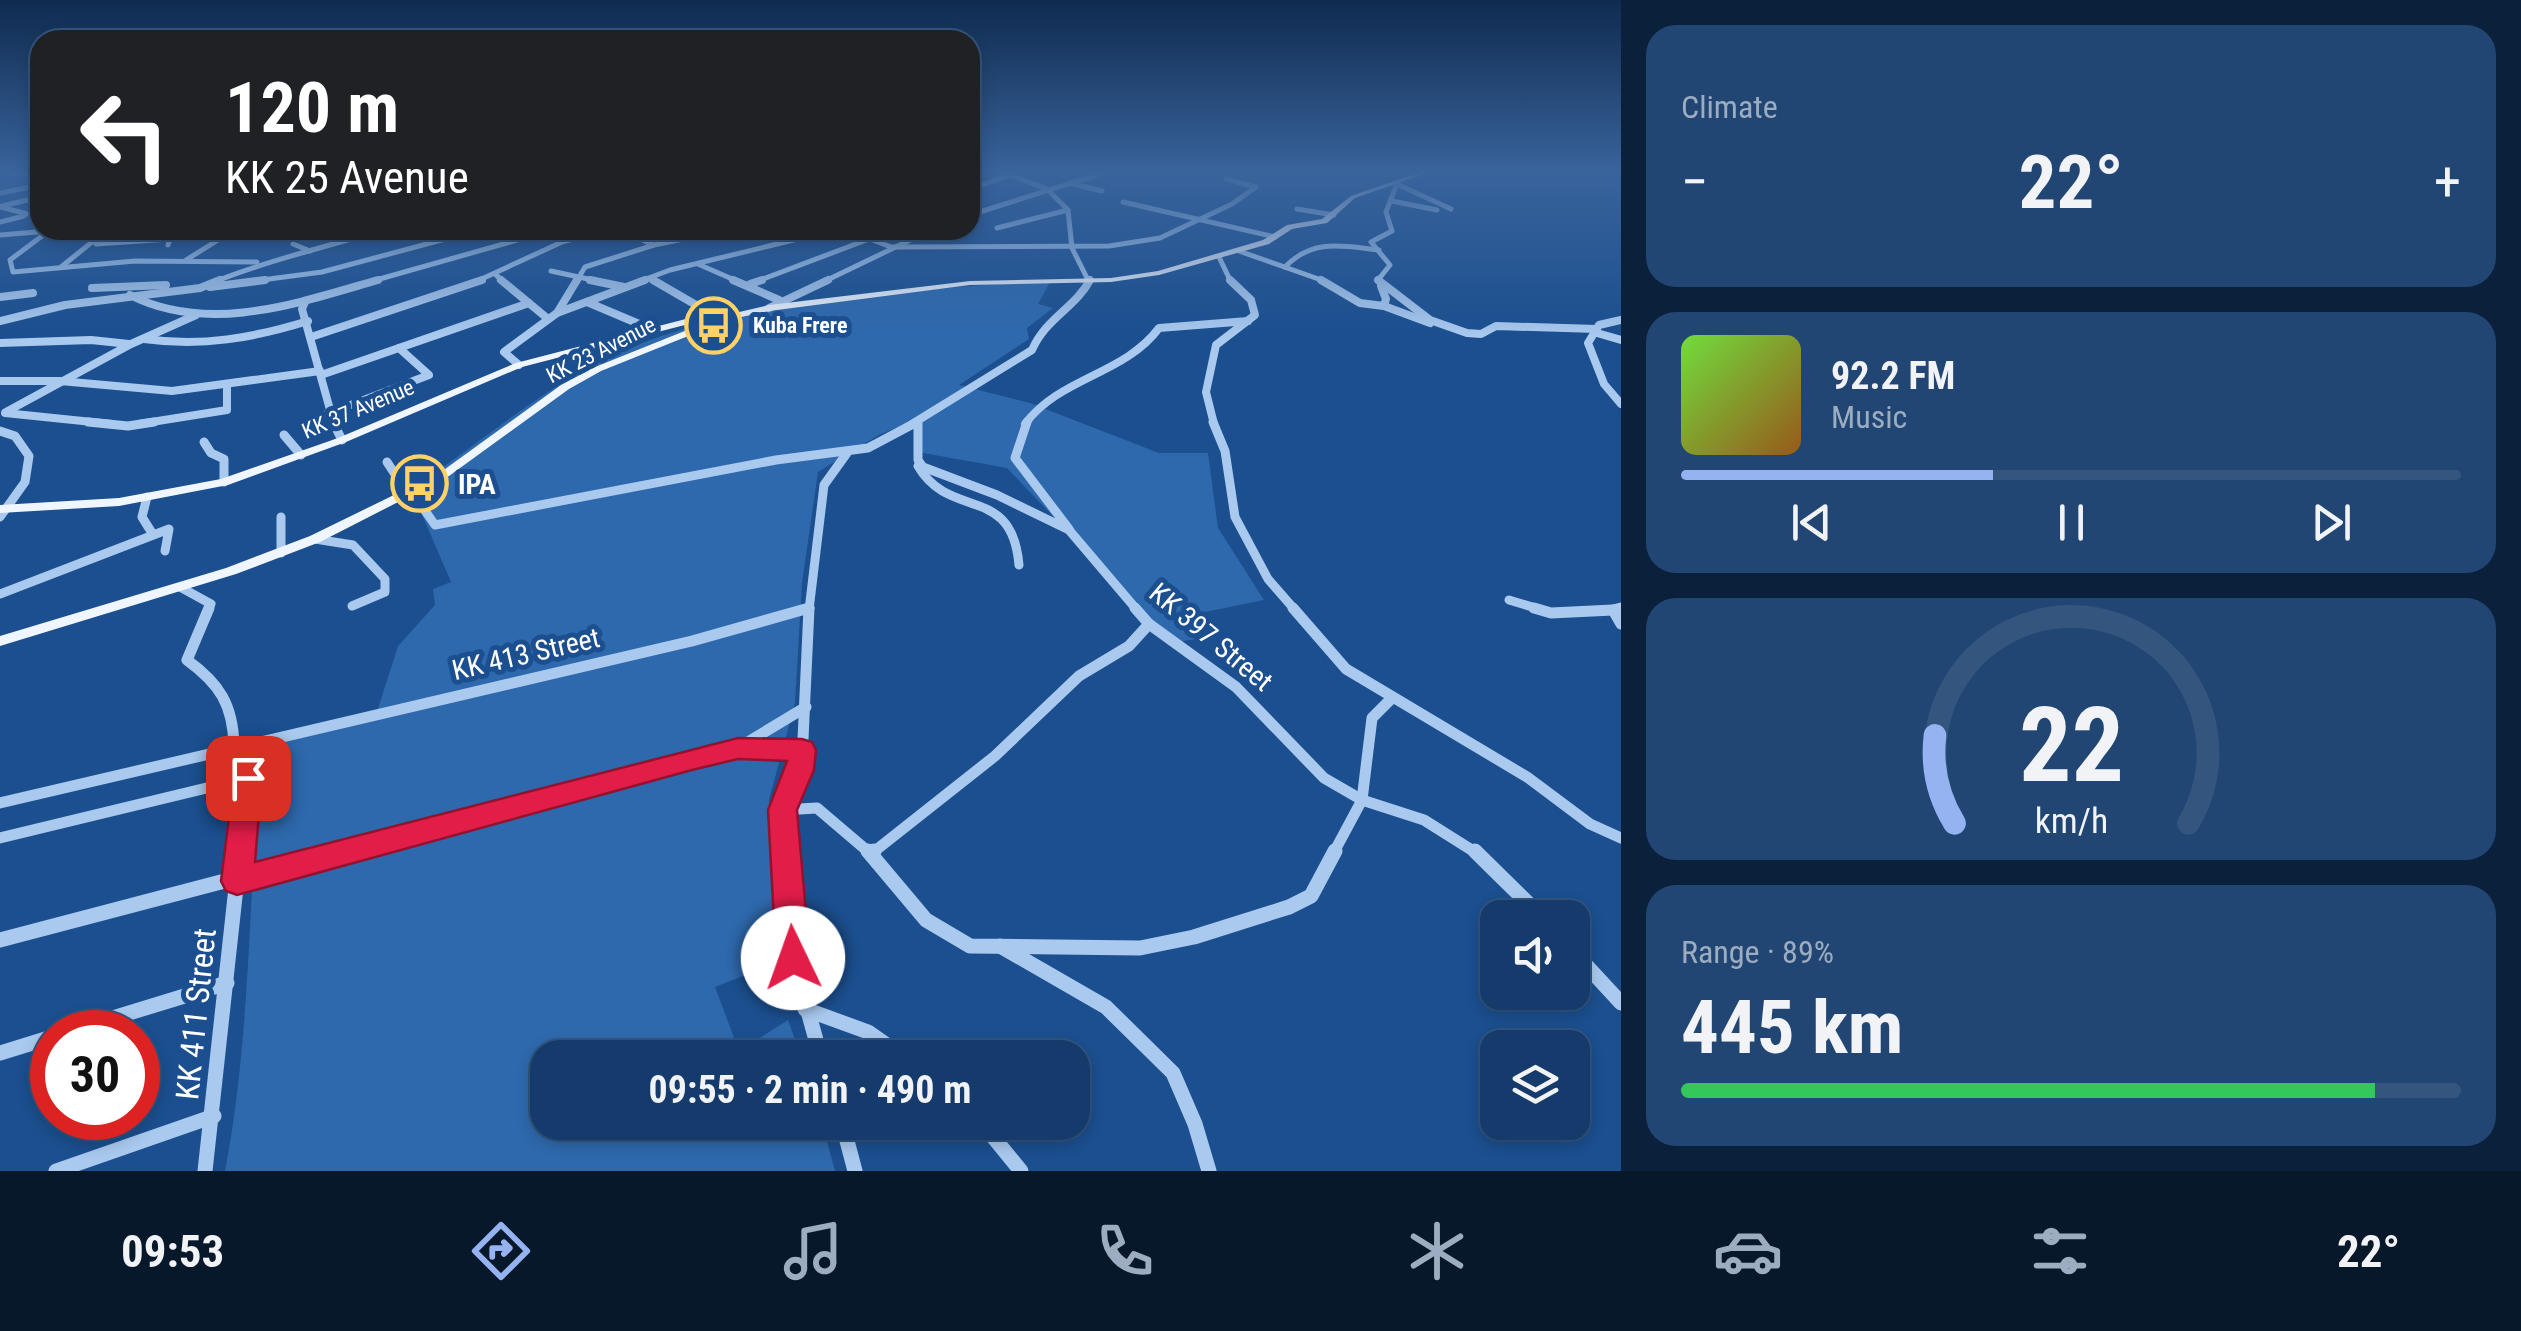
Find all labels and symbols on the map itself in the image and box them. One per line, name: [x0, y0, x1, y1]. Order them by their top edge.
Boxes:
bus stop icon: Kuba Frere: [684, 295, 744, 355]
street label: KK 23 Avenue: [542, 312, 660, 388]
place label: Kuba Frere: [753, 313, 847, 338]
street label: KK 37 Avenue: [298, 374, 418, 444]
bus stop icon: IPA: [389, 454, 449, 514]
place label: IPA: [458, 468, 496, 501]
street label: KK 397 Street: [1143, 576, 1279, 698]
street label: KK 413 Street: [449, 621, 603, 687]
pin: [206, 736, 291, 821]
position arrow: [741, 906, 845, 1010]
street label: KK 411 Street: [168, 927, 224, 1101]
speed limit sign: 30: [30, 1010, 160, 1140]

